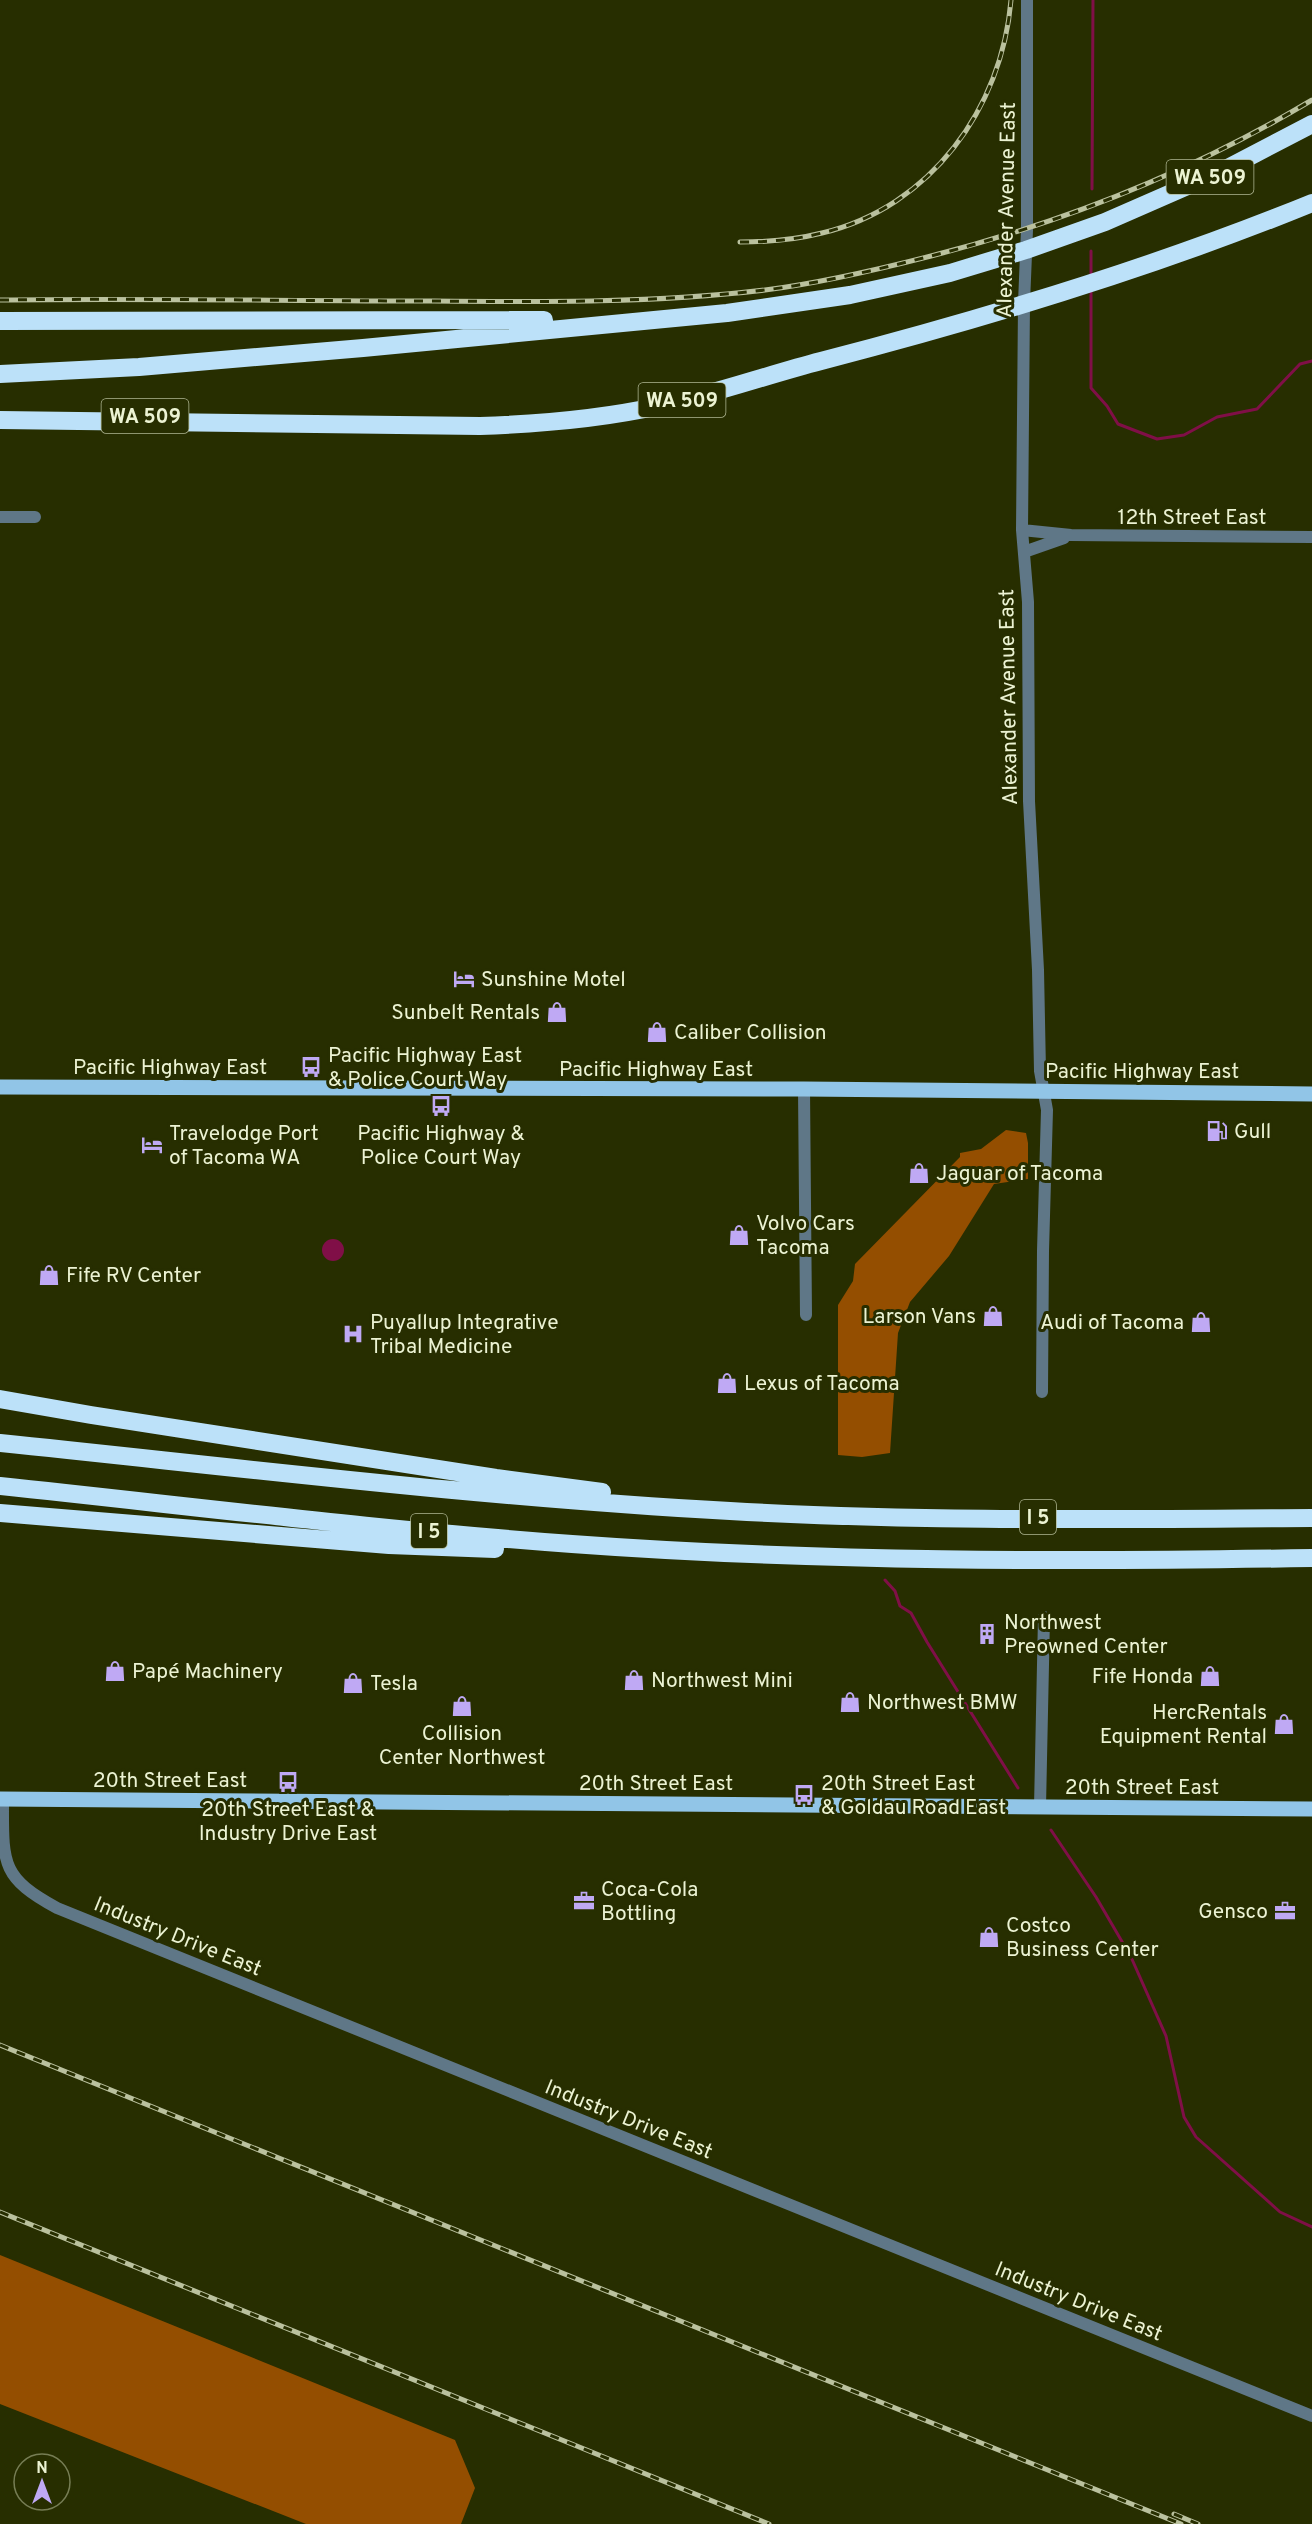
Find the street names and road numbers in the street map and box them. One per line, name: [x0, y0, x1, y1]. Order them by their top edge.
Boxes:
street label: Alexander Avenue East: [992, 102, 1023, 318]
road number: WA 509: [1166, 160, 1254, 194]
road number: WA 509: [638, 383, 726, 417]
road number: WA 509: [102, 399, 188, 433]
street label: 12th Street East: [1118, 505, 1266, 532]
street label: Alexander Avenue East: [994, 589, 1025, 805]
street label: Pacific Highway East: [73, 1055, 267, 1082]
street label: Pacific Highway East: [559, 1057, 753, 1084]
street label: Pacific Highway East: [1045, 1059, 1239, 1086]
road number: I 5: [1020, 1500, 1056, 1534]
road number: I 5: [411, 1514, 447, 1548]
street label: 20th Street East: [93, 1768, 247, 1795]
street label: 20th Street East: [579, 1771, 733, 1798]
street label: 20th Street East: [1065, 1775, 1219, 1802]
street label: Industry Drive East: [90, 1891, 265, 1983]
street label: Industry Drive East: [541, 2074, 716, 2166]
street label: Industry Drive East: [991, 2256, 1166, 2348]

